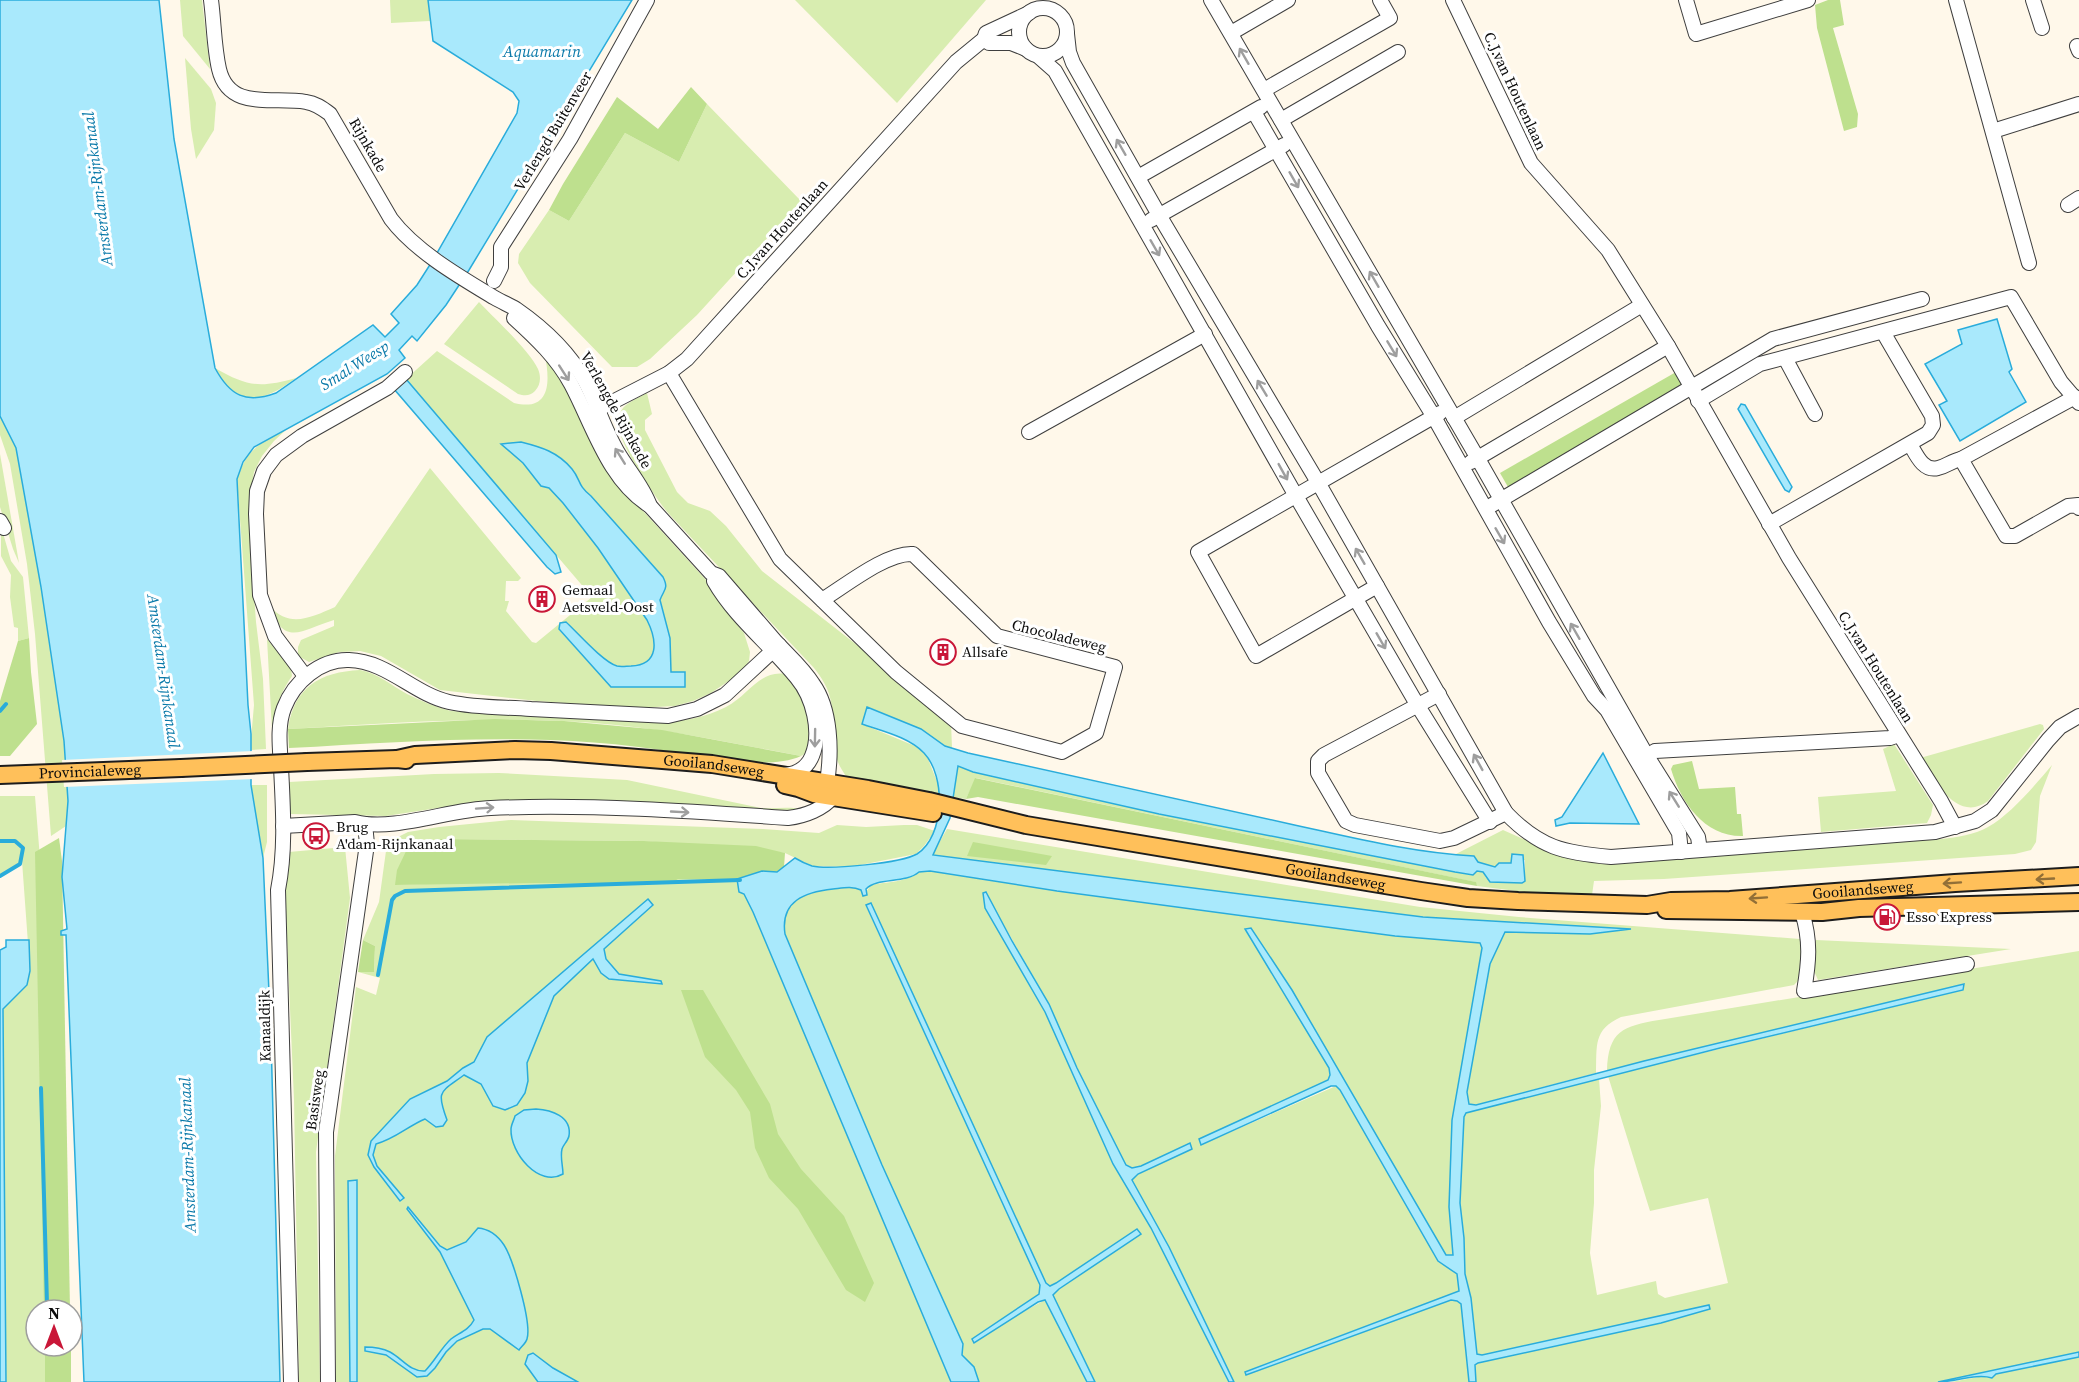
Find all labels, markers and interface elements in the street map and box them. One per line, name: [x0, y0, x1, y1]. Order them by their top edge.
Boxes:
street label: C.J.van Houtenlaan: [1479, 28, 1552, 153]
water label: Aquamarin: [502, 40, 581, 62]
one-way arrow: [1238, 48, 1250, 65]
street label: Verlengd Buitenveer: [509, 66, 597, 195]
water label: Amsterdam-Rijnkanaal: [77, 110, 118, 268]
street label: Rijnkade: [344, 114, 393, 176]
one-way arrow: [1115, 139, 1126, 157]
one-way arrow: [1288, 171, 1300, 188]
street label: C.J.van Houtenlaan: [731, 174, 832, 283]
one-way arrow: [1149, 239, 1161, 256]
one-way arrow: [1368, 271, 1380, 288]
water label: Smal Weesp: [315, 335, 393, 395]
one-way arrow: [1386, 340, 1398, 357]
street label: Verlengde Rijnkade: [576, 347, 658, 472]
one-way arrow: [558, 364, 570, 381]
one-way arrow: [1256, 380, 1268, 397]
one-way arrow: [614, 448, 626, 465]
one-way arrow: [1277, 463, 1289, 480]
one-way arrow: [1495, 527, 1507, 544]
one-way arrow: [1354, 548, 1365, 566]
place label: Gemaal Aetsveld-Oost: [562, 579, 654, 617]
building icon: Gemaal Aetsveld-Oost: [527, 584, 557, 614]
water label: Amsterdam-Rijnkanaal: [142, 592, 186, 750]
street label: C.J.van Houtenlaan: [1834, 607, 1919, 727]
street label: Chocoladeweg: [1010, 614, 1109, 657]
one-way arrow: [1569, 623, 1581, 640]
one-way arrow: [1375, 632, 1387, 649]
building icon: Allsafe: [928, 637, 958, 667]
place label: Allsafe: [962, 641, 1008, 662]
one-way arrow: [810, 728, 821, 748]
street label: Gooilandseweg: [663, 749, 766, 782]
one-way arrow: [1471, 754, 1483, 771]
street label: Provincialeweg: [38, 759, 142, 783]
one-way arrow: [1667, 791, 1679, 808]
one-way arrow: [475, 803, 495, 814]
one-way arrow: [669, 806, 689, 817]
place label: Brug A'dam-Rijnkanaal: [336, 816, 454, 854]
bus stop icon: Brug A'dam-Rijnkanaal: [301, 821, 331, 851]
street label: Gooilandseweg: [1284, 858, 1388, 895]
one-way arrow: [2035, 873, 2055, 884]
street label: Gooilandseweg: [1812, 875, 1914, 904]
one-way arrow: [1943, 878, 1963, 889]
one-way arrow: [1748, 892, 1768, 903]
fuel station icon: Esso Express: [1872, 902, 1902, 932]
place label: Esso Express: [1906, 906, 1992, 927]
street label: Kanaaldijk: [253, 989, 276, 1062]
street label: Basisweg: [300, 1068, 329, 1132]
water label: Amsterdam-Rijnkanaal: [173, 1076, 201, 1234]
north arrow: [24, 1298, 84, 1358]
text: N: [48, 1302, 60, 1324]

